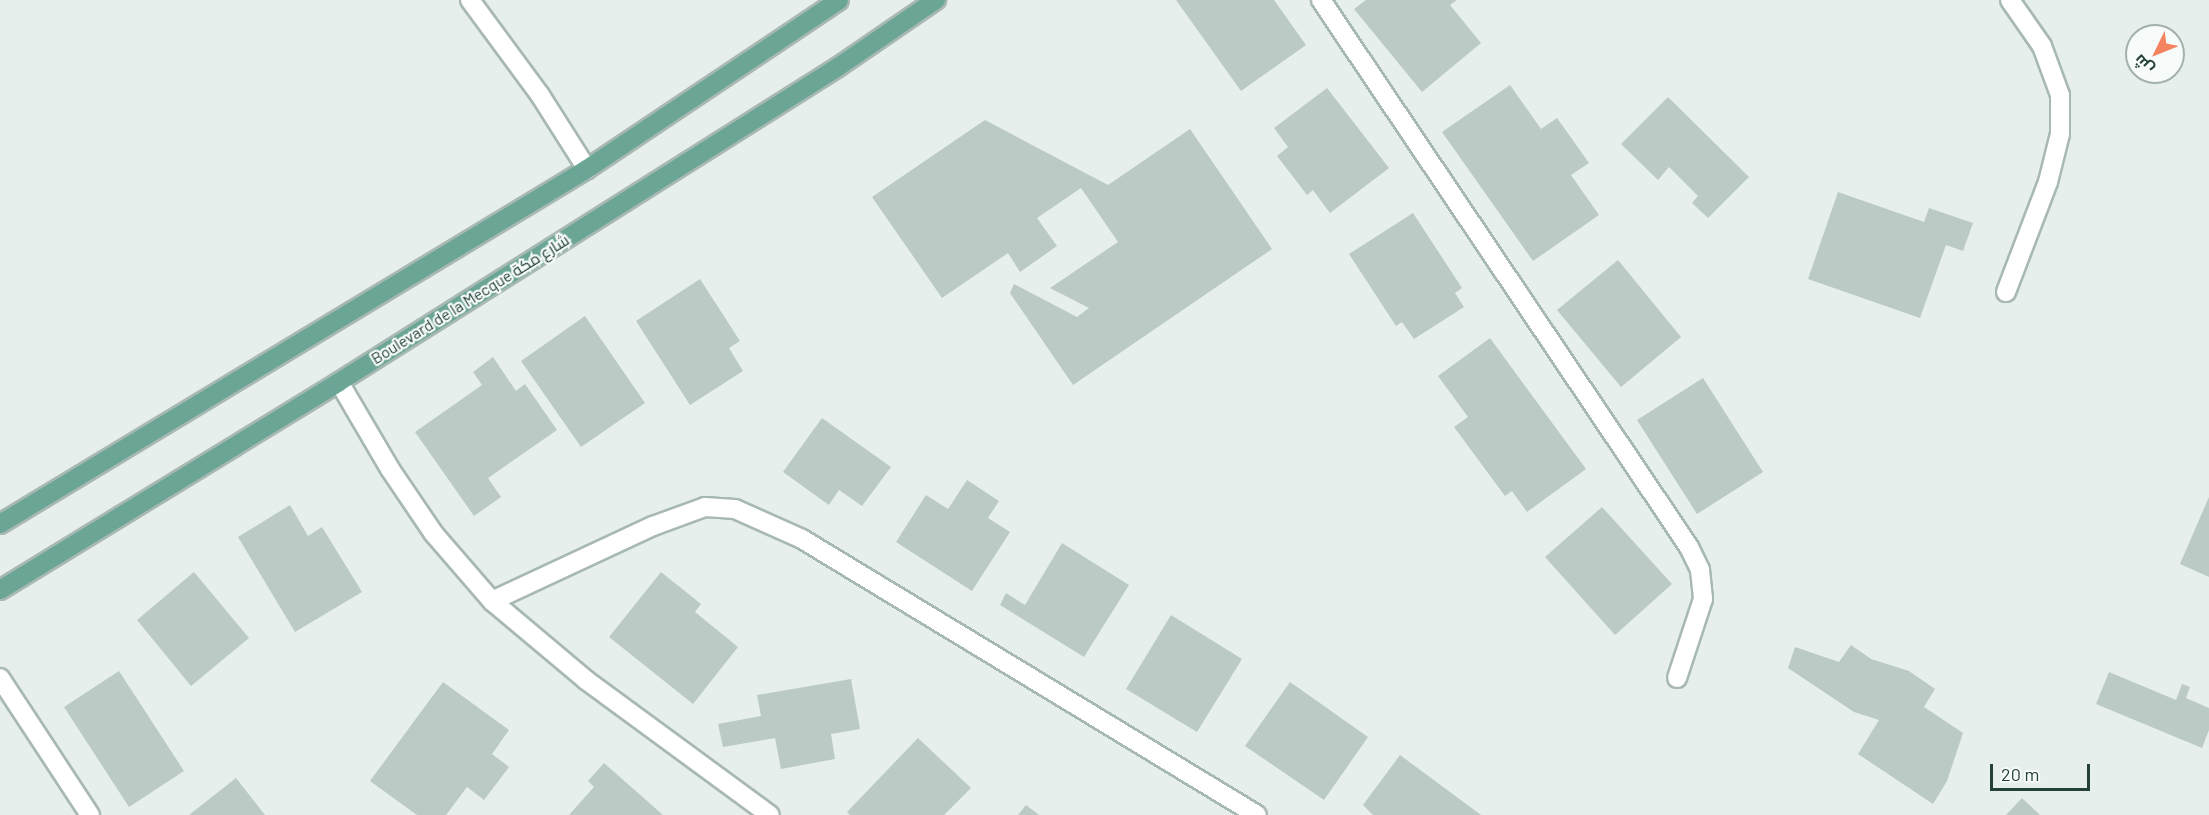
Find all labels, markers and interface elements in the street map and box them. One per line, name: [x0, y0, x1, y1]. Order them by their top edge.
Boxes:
north arrow: [2125, 24, 2185, 84]
text: ش: [2129, 51, 2157, 79]
street label: Boulevard de la Mecque شارع مكة: [367, 230, 573, 368]
scale bar: [1993, 752, 2094, 790]
text: 20 m: [2001, 763, 2039, 785]

